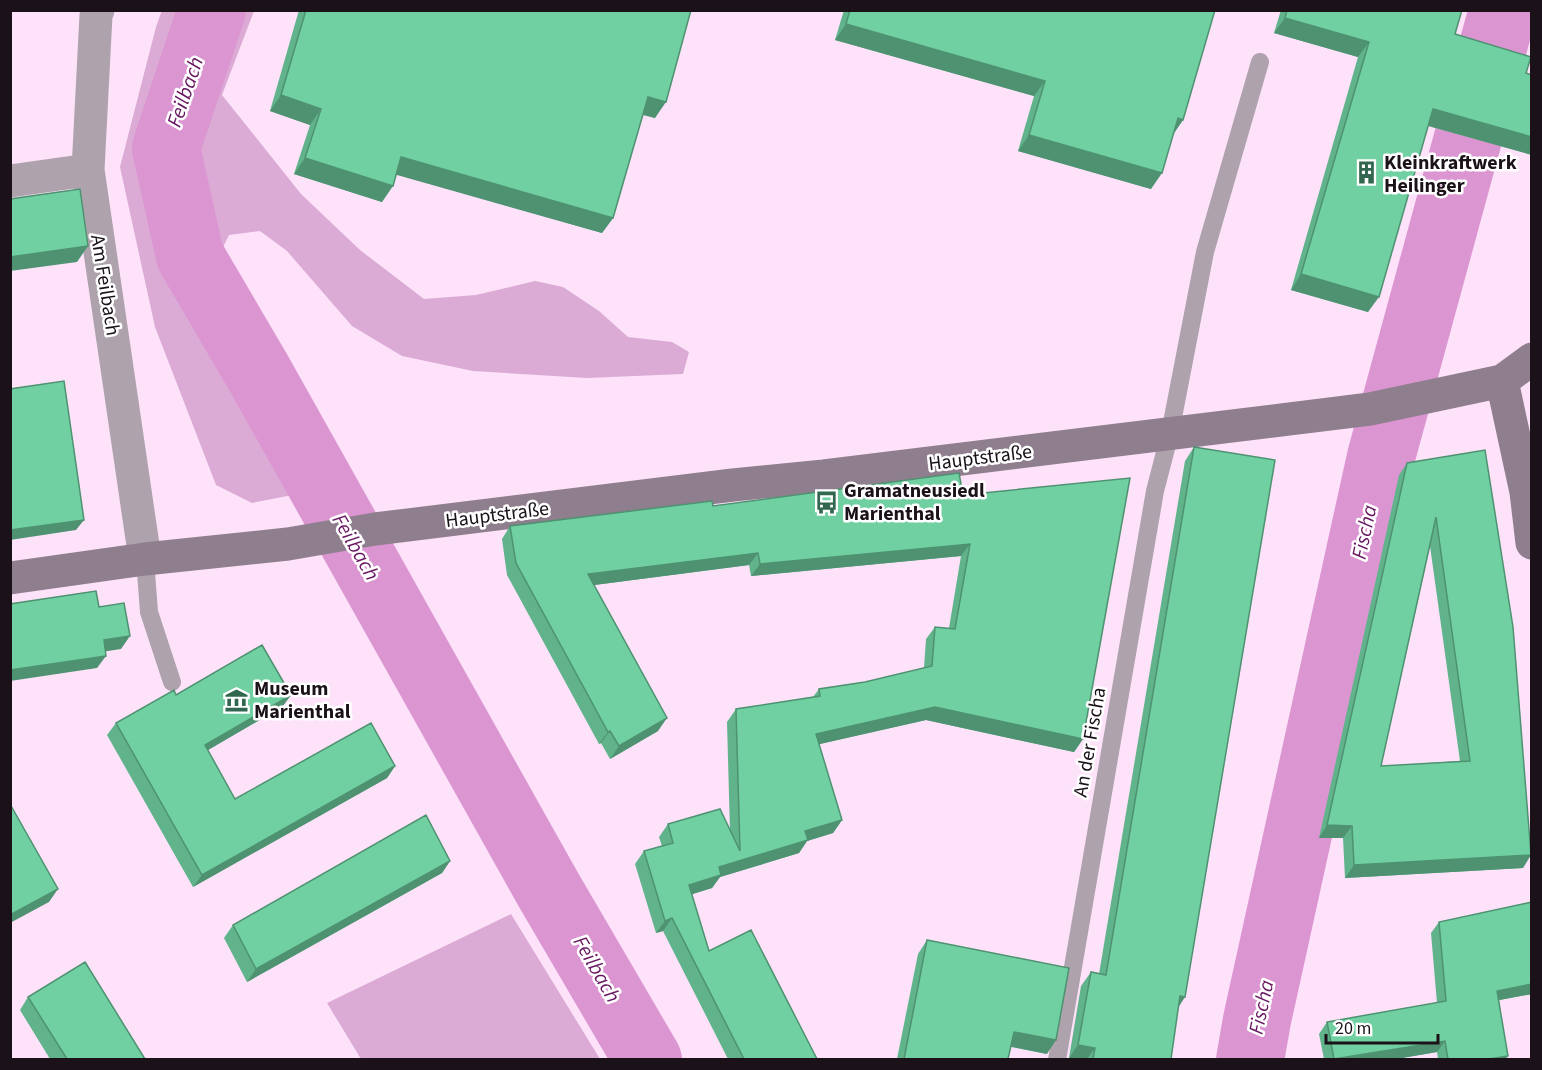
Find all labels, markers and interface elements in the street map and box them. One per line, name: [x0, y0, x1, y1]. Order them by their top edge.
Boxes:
water label: Feilbach: [159, 53, 211, 131]
place label: Kleinkraftwerk Heilinger: [1384, 149, 1517, 200]
building icon: Kleinkraftwerk Heilinger: [1353, 160, 1379, 186]
street label: Am Feilbach: [83, 233, 127, 338]
street label: Hauptstraße: [927, 438, 1034, 478]
place label: Gramatneusiedl Marienthal: [844, 477, 985, 528]
bus stop icon: Gramatneusiedl Marienthal: [813, 489, 839, 515]
street label: Hauptstraße: [444, 495, 551, 535]
water label: Fischa: [1344, 502, 1384, 562]
water label: Feilbach: [325, 508, 387, 586]
place label: Museum Marienthal: [254, 675, 351, 726]
street label: An der Fischa: [1067, 685, 1113, 799]
museum icon: Museum Marienthal: [223, 687, 249, 713]
water label: Feilbach: [566, 930, 628, 1008]
water label: Fischa: [1241, 977, 1281, 1037]
scale bar: [1326, 1007, 1438, 1045]
text: 20 m: [1335, 1016, 1371, 1041]

